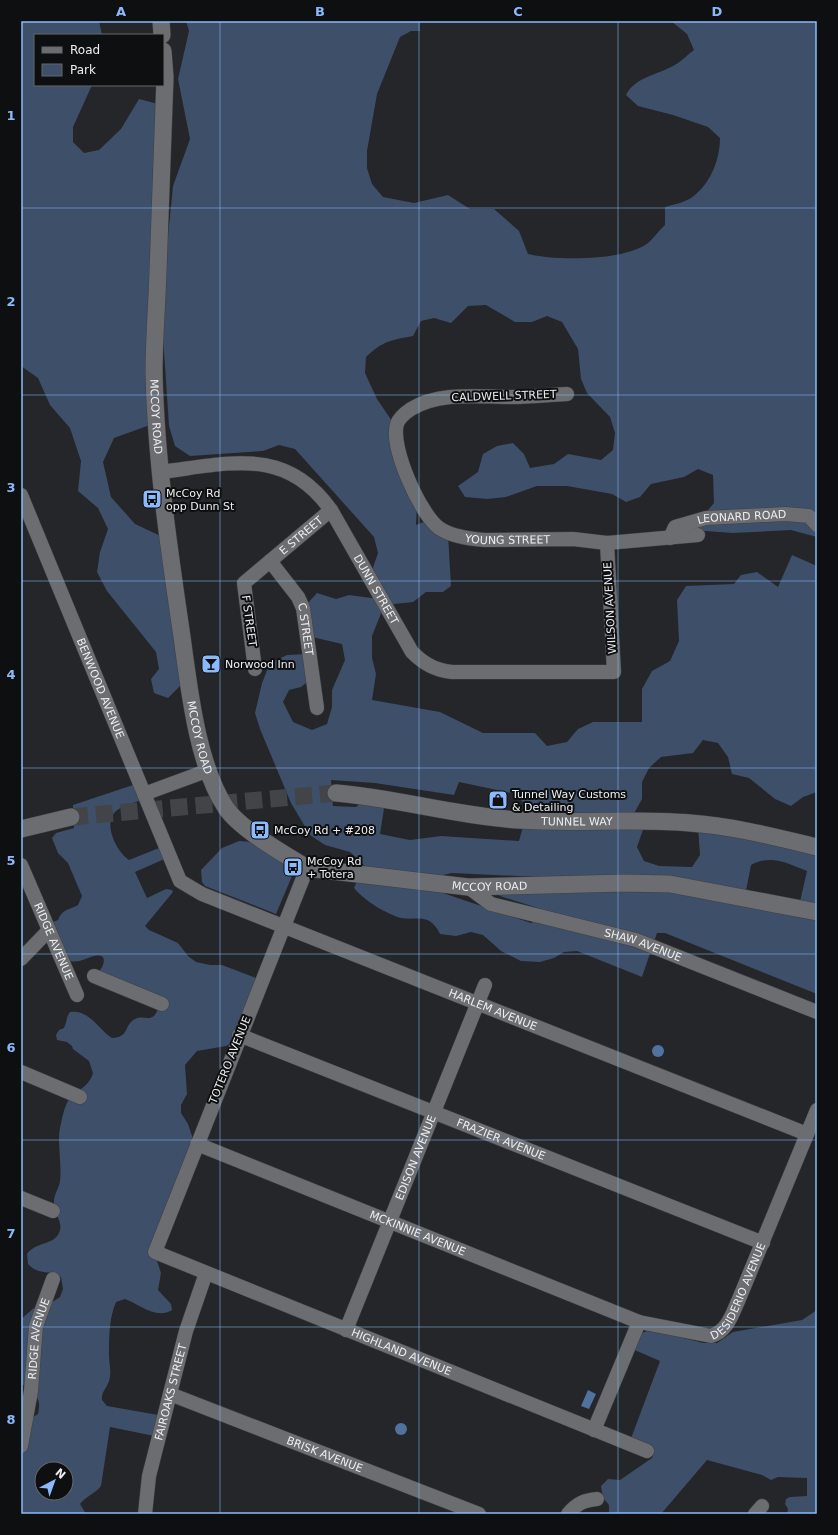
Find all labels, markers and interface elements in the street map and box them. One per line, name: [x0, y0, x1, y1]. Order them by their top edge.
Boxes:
text: A: [116, 4, 126, 19]
text: B: [315, 4, 325, 19]
text: C: [513, 4, 523, 19]
text: D: [712, 4, 723, 19]
legend: [34, 34, 164, 86]
text: Road: [70, 43, 100, 57]
text: Park: [70, 63, 96, 77]
text: 1: [6, 108, 16, 123]
text: 2: [6, 294, 16, 309]
street label: MCCOY ROAD: [148, 379, 165, 455]
street label: CALDWELL STREET: [451, 388, 557, 404]
text: 3: [6, 480, 16, 495]
place label: McCoy Rd opp Dunn St: [166, 487, 235, 513]
bus stop icon: McCoy Rd opp Dunn St: [141, 488, 163, 510]
street label: LEONARD ROAD: [696, 507, 787, 527]
street label: E STREET: [277, 513, 325, 557]
street label: YOUNG STREET: [463, 531, 550, 547]
street label: DUNN STREET: [351, 552, 401, 627]
street label: WILSON AVENUE: [601, 562, 619, 654]
street label: F STREET: [239, 594, 259, 648]
street label: C STREET: [295, 600, 316, 657]
street label: BENWOOD AVENUE: [74, 636, 127, 740]
bar icon: Norwood Inn: [200, 653, 222, 675]
place label: Norwood Inn: [225, 658, 295, 671]
text: 4: [6, 667, 16, 682]
street label: MCCOY ROAD: [185, 700, 215, 776]
place label: Tunnel Way Customs & Detailing: [511, 788, 626, 814]
shop icon: Tunnel Way Customs & Detailing: [487, 789, 509, 811]
street label: TUNNEL WAY: [540, 815, 613, 828]
bus stop icon: McCoy Rd + #208: [249, 819, 271, 841]
place label: McCoy Rd + #208: [274, 824, 375, 837]
text: 5: [6, 853, 16, 868]
place label: McCoy Rd + Totera: [307, 855, 362, 881]
bus stop icon: McCoy Rd + Totera: [282, 856, 304, 878]
street label: MCCOY ROAD: [451, 879, 527, 894]
street label: RIDGE AVENUE: [31, 901, 76, 982]
street label: SHAW AVENUE: [603, 926, 684, 964]
street label: HARLEM AVENUE: [447, 986, 539, 1033]
street label: TOTERO AVENUE: [206, 1014, 254, 1107]
text: 6: [6, 1040, 16, 1055]
street label: EDISON AVENUE: [393, 1113, 438, 1202]
street label: FRAZIER AVENUE: [455, 1116, 547, 1163]
street label: MCKINNIE AVENUE: [368, 1208, 468, 1258]
text: 7: [6, 1226, 16, 1241]
street label: DESIDERIO AVENUE: [708, 1241, 768, 1342]
street label: RIDGE AVENUE: [25, 1296, 52, 1380]
street label: HIGHLAND AVENUE: [350, 1326, 454, 1378]
street label: FAIROAKS STREET: [152, 1342, 189, 1442]
text: 8: [6, 1412, 16, 1427]
street label: BRISK AVENUE: [285, 1433, 365, 1475]
north arrow: [34, 1461, 74, 1501]
text: N: [52, 1466, 68, 1482]

